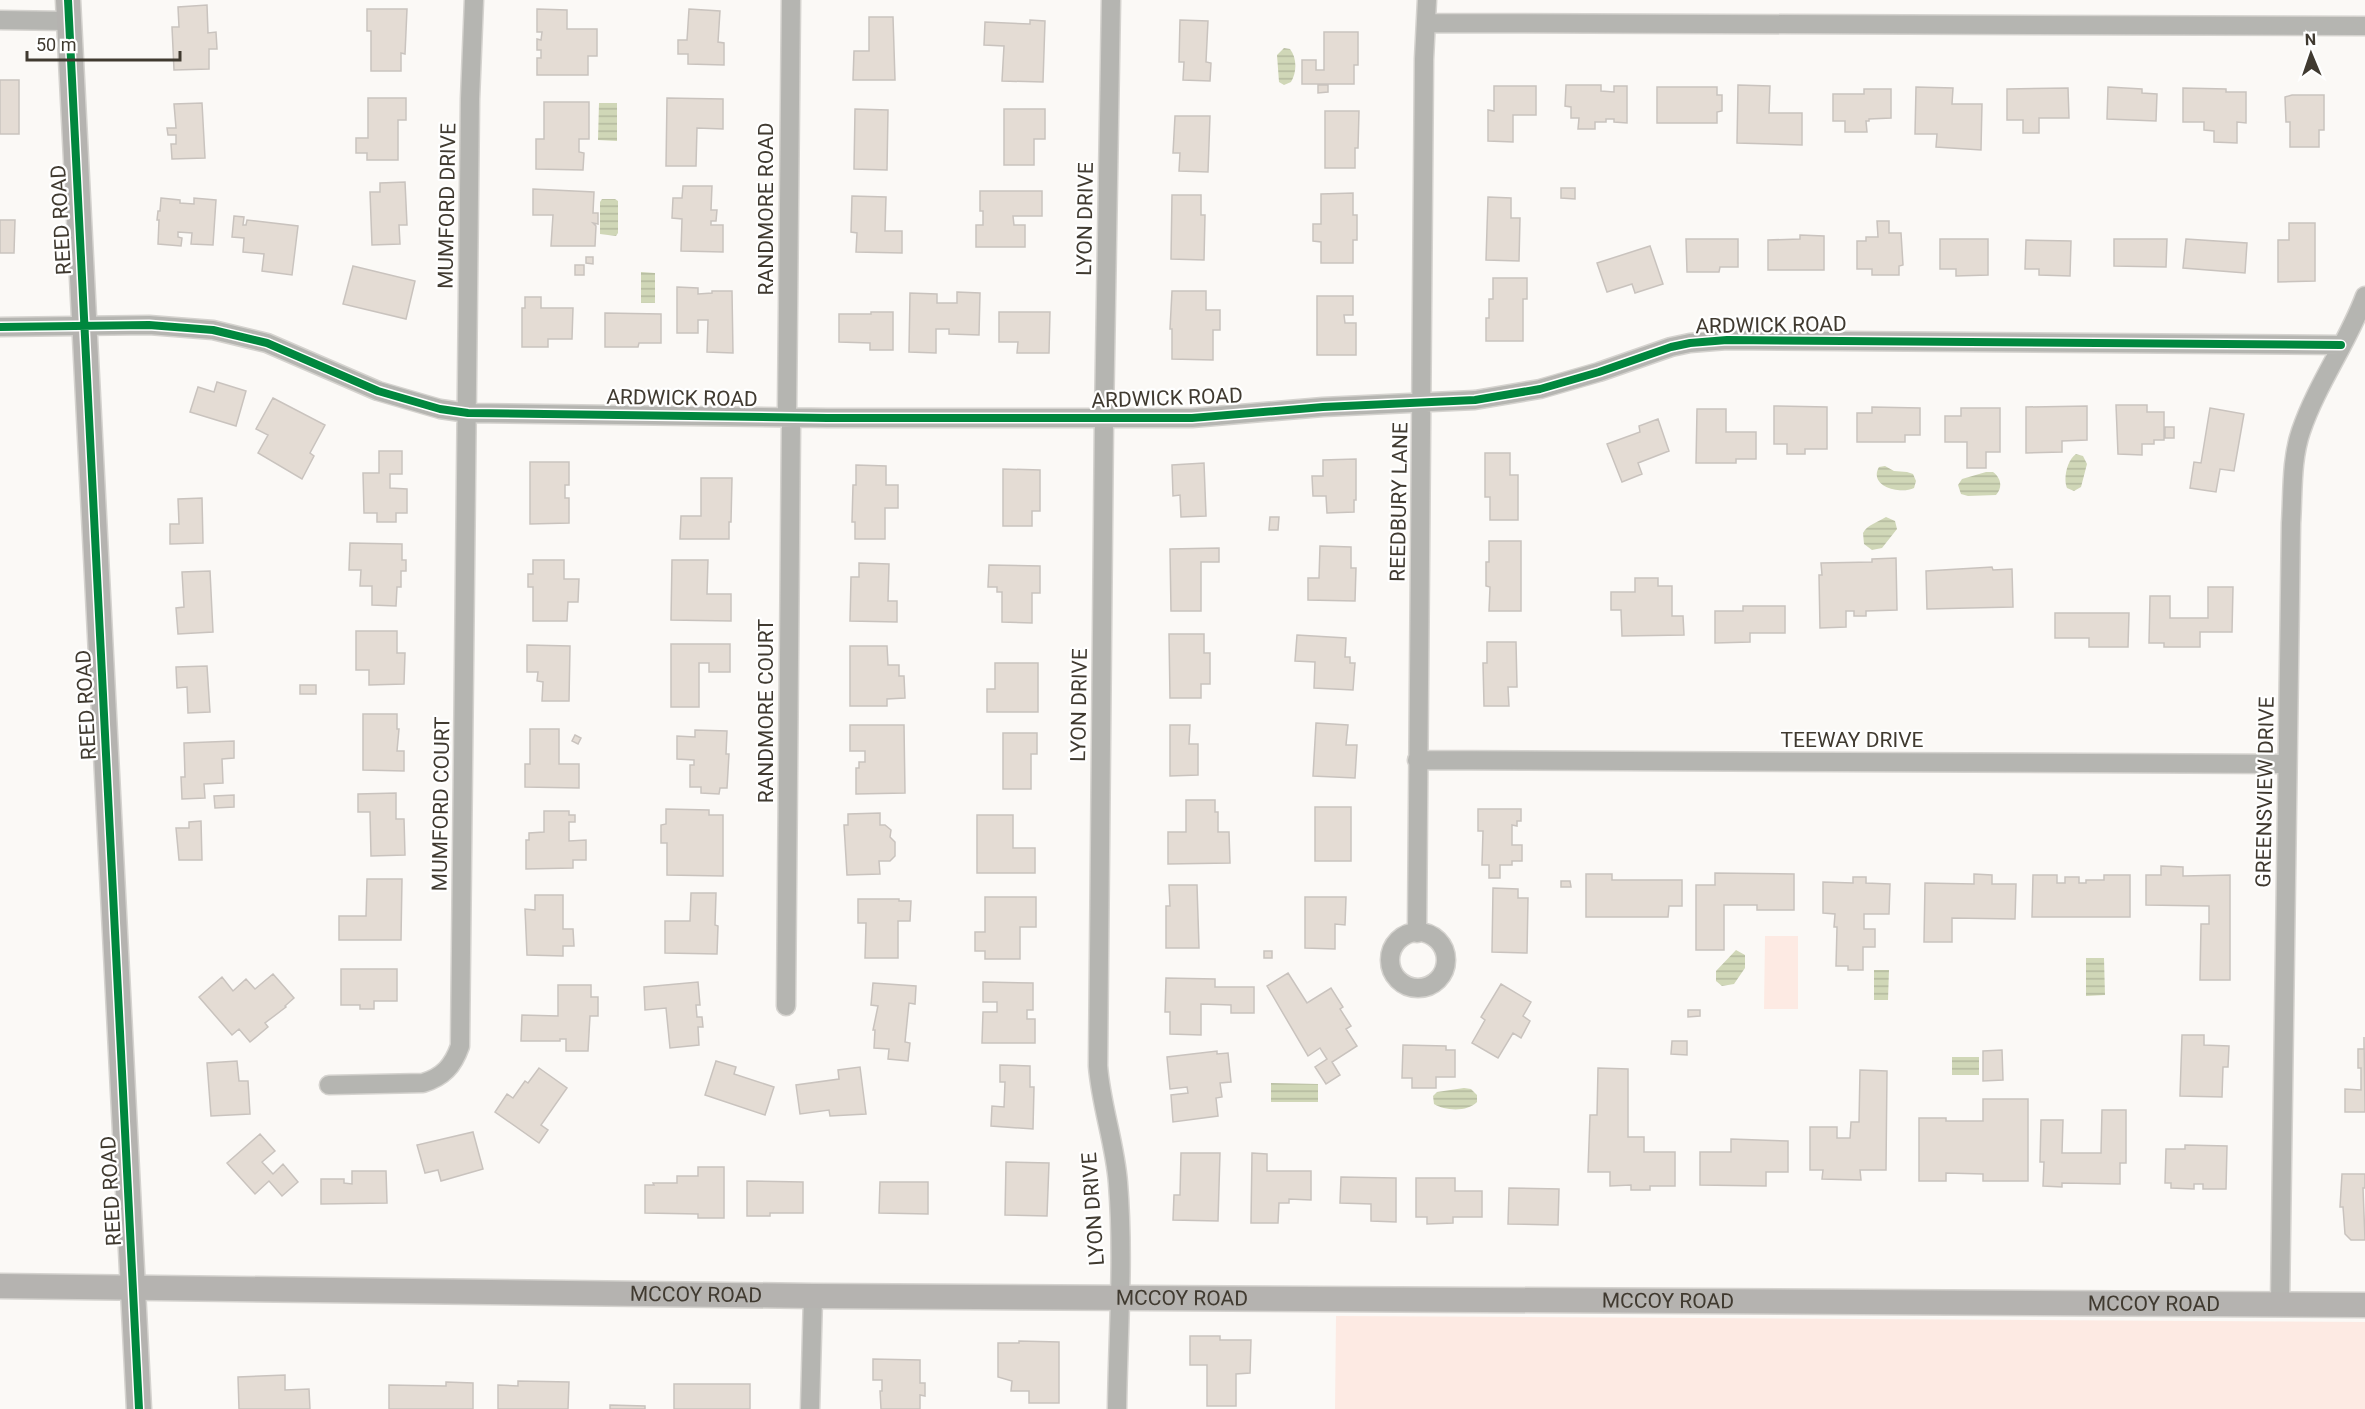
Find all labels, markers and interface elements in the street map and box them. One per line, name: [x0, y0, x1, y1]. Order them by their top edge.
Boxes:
scale bar: [27, 24, 180, 62]
north arrow: [2281, 24, 2341, 84]
text: N: [2305, 30, 2316, 49]
text: 50 m: [36, 34, 76, 55]
street label: MUMFORD DRIVE: [434, 123, 460, 289]
street label: RANDMORE ROAD: [754, 123, 778, 295]
street label: LYON DRIVE: [1072, 162, 1098, 276]
street label: REED ROAD: [46, 164, 76, 276]
street label: ARDWICK ROAD: [1695, 312, 1847, 338]
street label: ARDWICK ROAD: [1091, 383, 1243, 413]
street label: ARDWICK ROAD: [606, 385, 758, 411]
street label: REEDBURY LANE: [1386, 422, 1412, 582]
street label: RANDMORE COURT: [754, 618, 778, 803]
street label: LYON DRIVE: [1066, 648, 1092, 762]
street label: REED ROAD: [71, 649, 101, 761]
street label: GREENSVIEW DRIVE: [2251, 696, 2279, 888]
street label: MUMFORD COURT: [427, 716, 455, 892]
street label: TEEWAY DRIVE: [1781, 728, 1924, 752]
street label: REED ROAD: [96, 1135, 126, 1247]
street label: LYON DRIVE: [1077, 1151, 1109, 1266]
street label: MCCOY ROAD: [630, 1282, 762, 1307]
street label: MCCOY ROAD: [1116, 1286, 1248, 1311]
street label: MCCOY ROAD: [1602, 1289, 1734, 1313]
street label: MCCOY ROAD: [2088, 1291, 2220, 1316]

